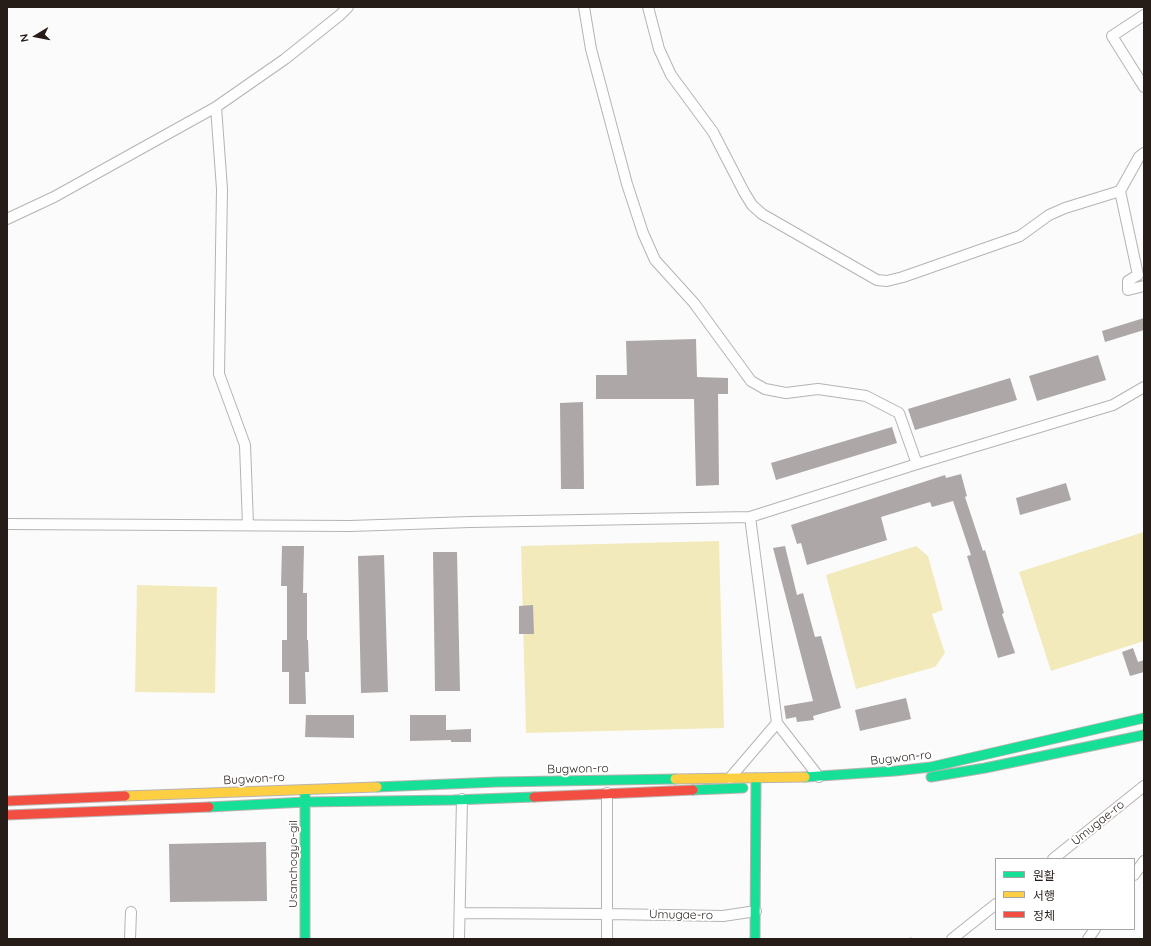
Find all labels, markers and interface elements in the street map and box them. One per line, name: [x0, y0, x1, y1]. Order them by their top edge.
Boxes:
north arrow: [16, 16, 56, 56]
text: N: [17, 33, 32, 43]
street label: Bugwon-ro: [870, 748, 932, 768]
street label: Bugwon-ro: [547, 761, 609, 777]
street label: Bugwon-ro: [223, 770, 285, 788]
street label: Umugae-ro: [1069, 797, 1127, 849]
street label: Usanchogyo-gil: [286, 820, 300, 908]
legend: [995, 858, 1135, 930]
text: 원활: [1033, 868, 1055, 883]
text: 서행: [1033, 888, 1055, 903]
street label: Umugae-ro: [649, 907, 713, 923]
text: 정체: [1033, 908, 1055, 923]

